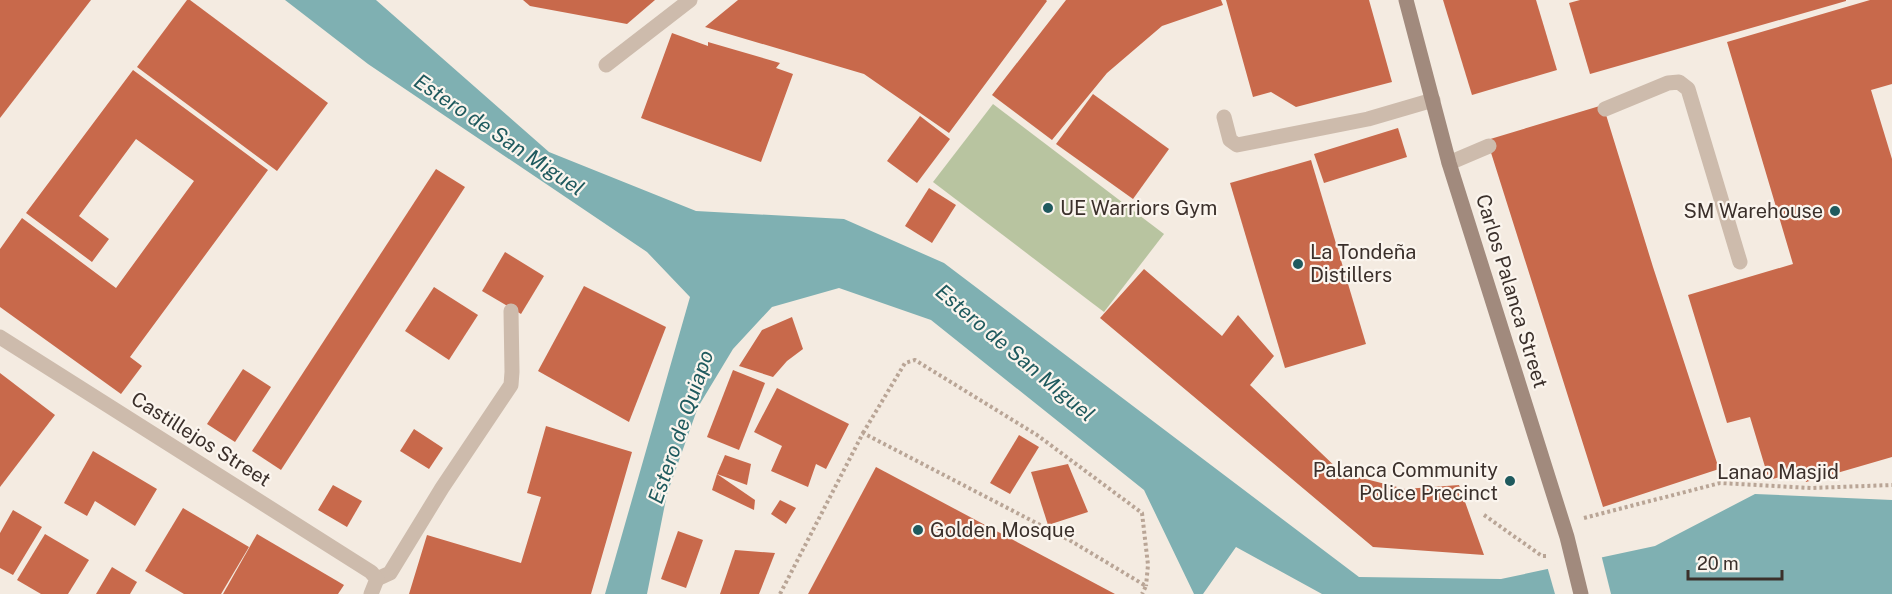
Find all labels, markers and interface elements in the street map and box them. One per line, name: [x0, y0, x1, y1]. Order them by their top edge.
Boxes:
water label: Estero de San Miguel: [409, 68, 589, 201]
street label: Carlos Palanca Street: [1471, 191, 1553, 391]
place label: UE Warriors Gym: [1060, 196, 1217, 220]
place label: SM Warehouse: [1683, 199, 1823, 223]
marker: UE Warriors Gym: [1041, 201, 1055, 215]
marker: SM Warehouse: [1828, 204, 1842, 218]
place label: La Tondeña Distillers: [1310, 240, 1416, 287]
marker: La Tondeña Distillers: [1291, 257, 1305, 271]
water label: Estero de San Miguel: [931, 279, 1100, 426]
water label: Estero de Quiapo: [643, 347, 718, 507]
street label: Castillejos Street: [127, 386, 275, 492]
place label: Palanca Community Police Precinct: [1313, 458, 1498, 505]
street label: Lanao Masjid: [1717, 460, 1839, 484]
marker: Palanca Community Police Precinct: [1503, 474, 1517, 488]
place label: Golden Mosque: [930, 518, 1075, 542]
marker: Golden Mosque: [911, 523, 925, 537]
scale bar: [1688, 543, 1782, 581]
text: 20 m: [1697, 553, 1739, 574]

